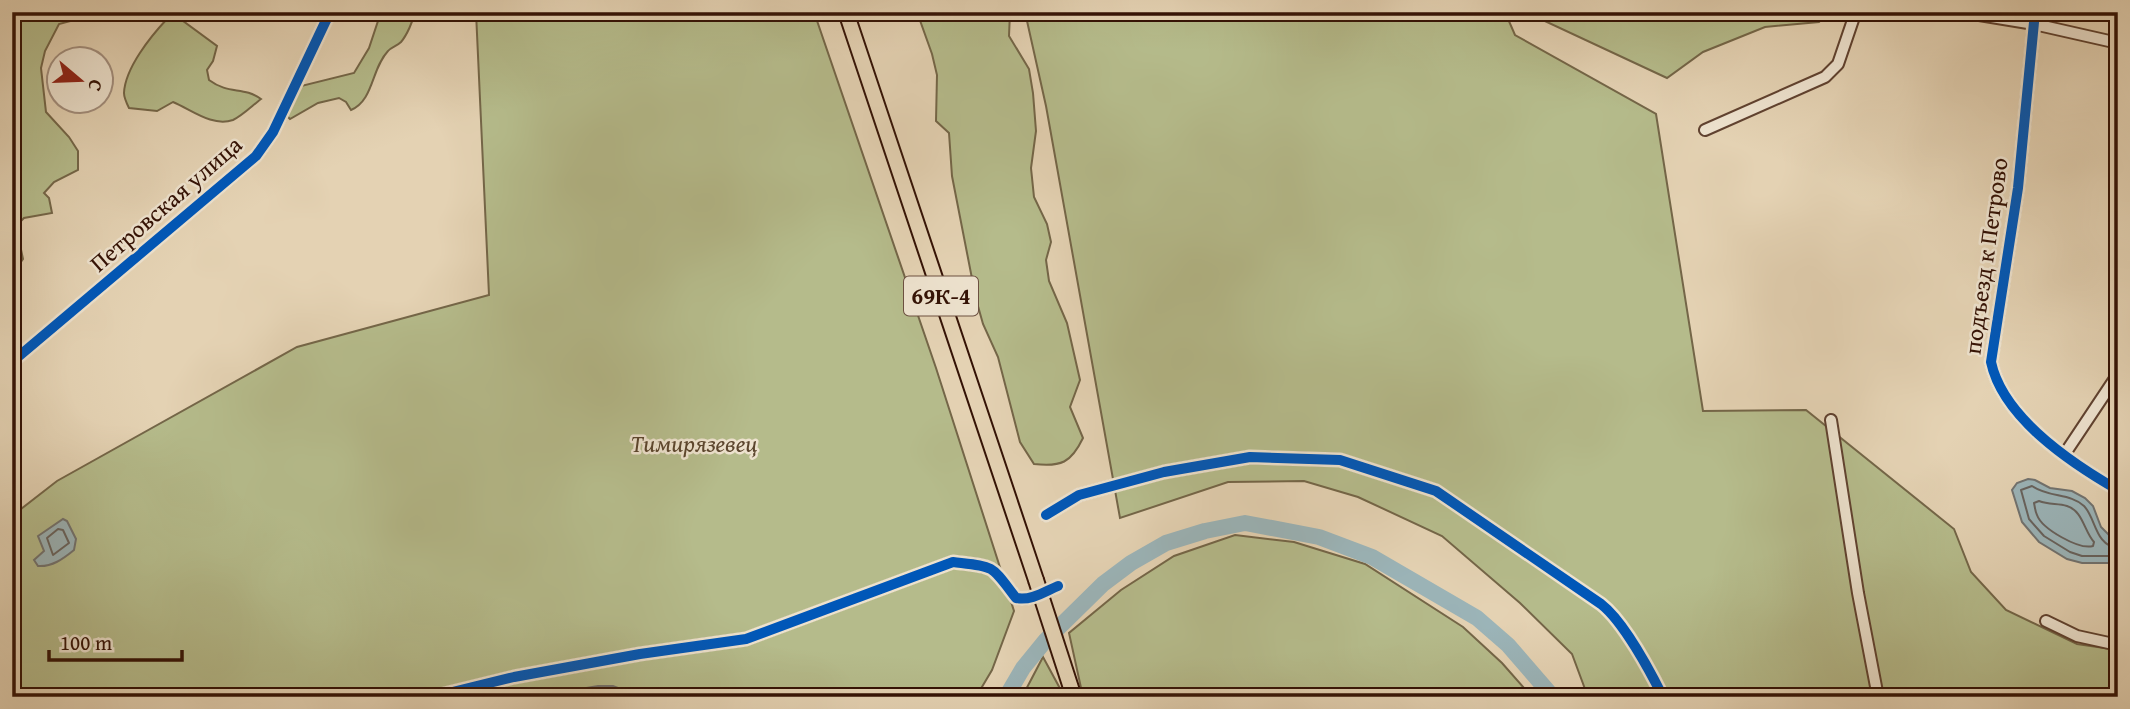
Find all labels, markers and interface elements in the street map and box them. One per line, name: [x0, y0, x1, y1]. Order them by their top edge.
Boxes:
north arrow: [46, 46, 116, 116]
text: С: [81, 76, 111, 95]
street label: Петровская улица: [82, 127, 250, 280]
street label: подъезд к Петрово: [1954, 155, 2017, 357]
road number: 69К-4: [904, 276, 978, 316]
park label: Тимирязевец: [631, 426, 757, 461]
scale bar: [49, 618, 182, 662]
text: 100 m: [60, 627, 112, 658]

